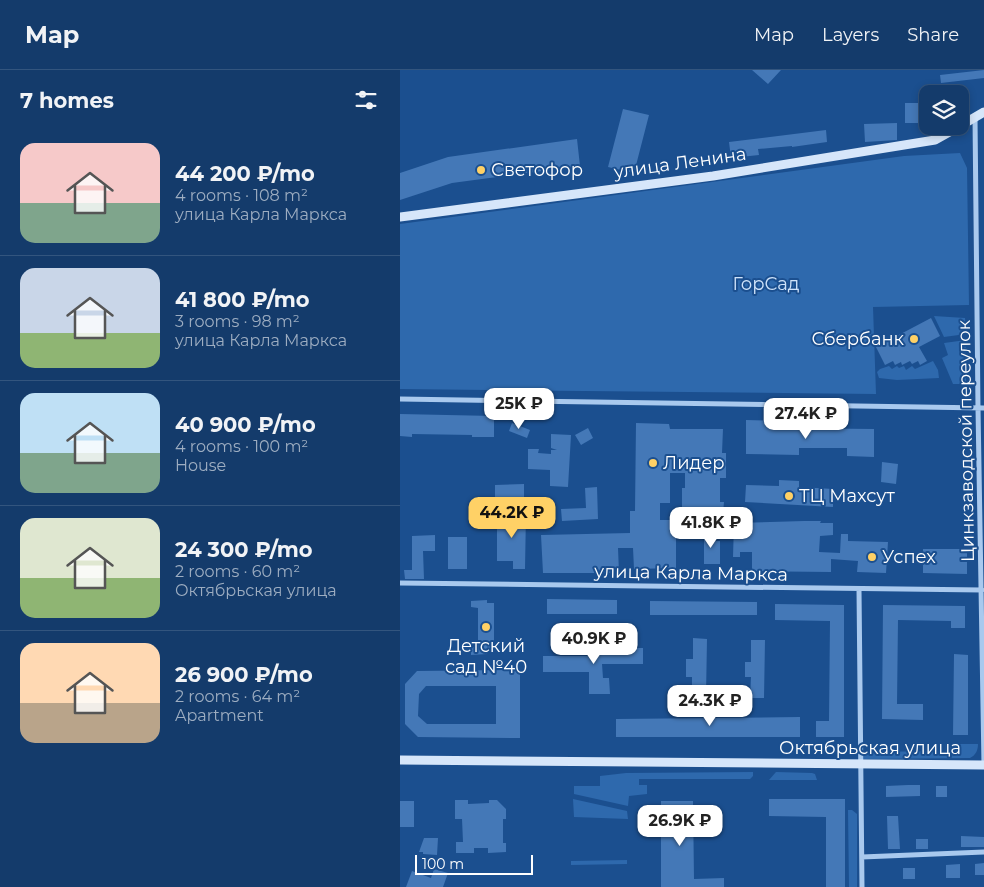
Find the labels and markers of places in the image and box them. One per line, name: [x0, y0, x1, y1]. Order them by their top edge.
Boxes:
place label: Светофор: [491, 159, 583, 181]
marker: Светофор: [475, 164, 487, 176]
place label: Сбербанк: [812, 328, 905, 350]
marker: Сбербанк: [908, 333, 920, 345]
pin: 25K ₽: [484, 388, 554, 430]
pin: 27.4K ₽: [760, 398, 852, 440]
place label: Лидер: [663, 452, 725, 474]
marker: Лидер: [647, 457, 659, 469]
place label: ТЦ Махсут: [799, 485, 895, 507]
marker: ТЦ Махсут: [783, 490, 795, 502]
pin: 44.2K ₽: [466, 496, 558, 539]
pin: 41.8K ₽: [665, 506, 757, 549]
place label: Успех: [882, 546, 936, 568]
marker: Успех: [866, 551, 878, 563]
marker: Детский сад №40: [480, 621, 492, 633]
pin: 40.9K ₽: [548, 622, 640, 665]
place label: Детский сад №40: [445, 635, 527, 678]
pin: 24.3K ₽: [664, 684, 756, 727]
pin: 26.9K ₽: [634, 804, 726, 847]

